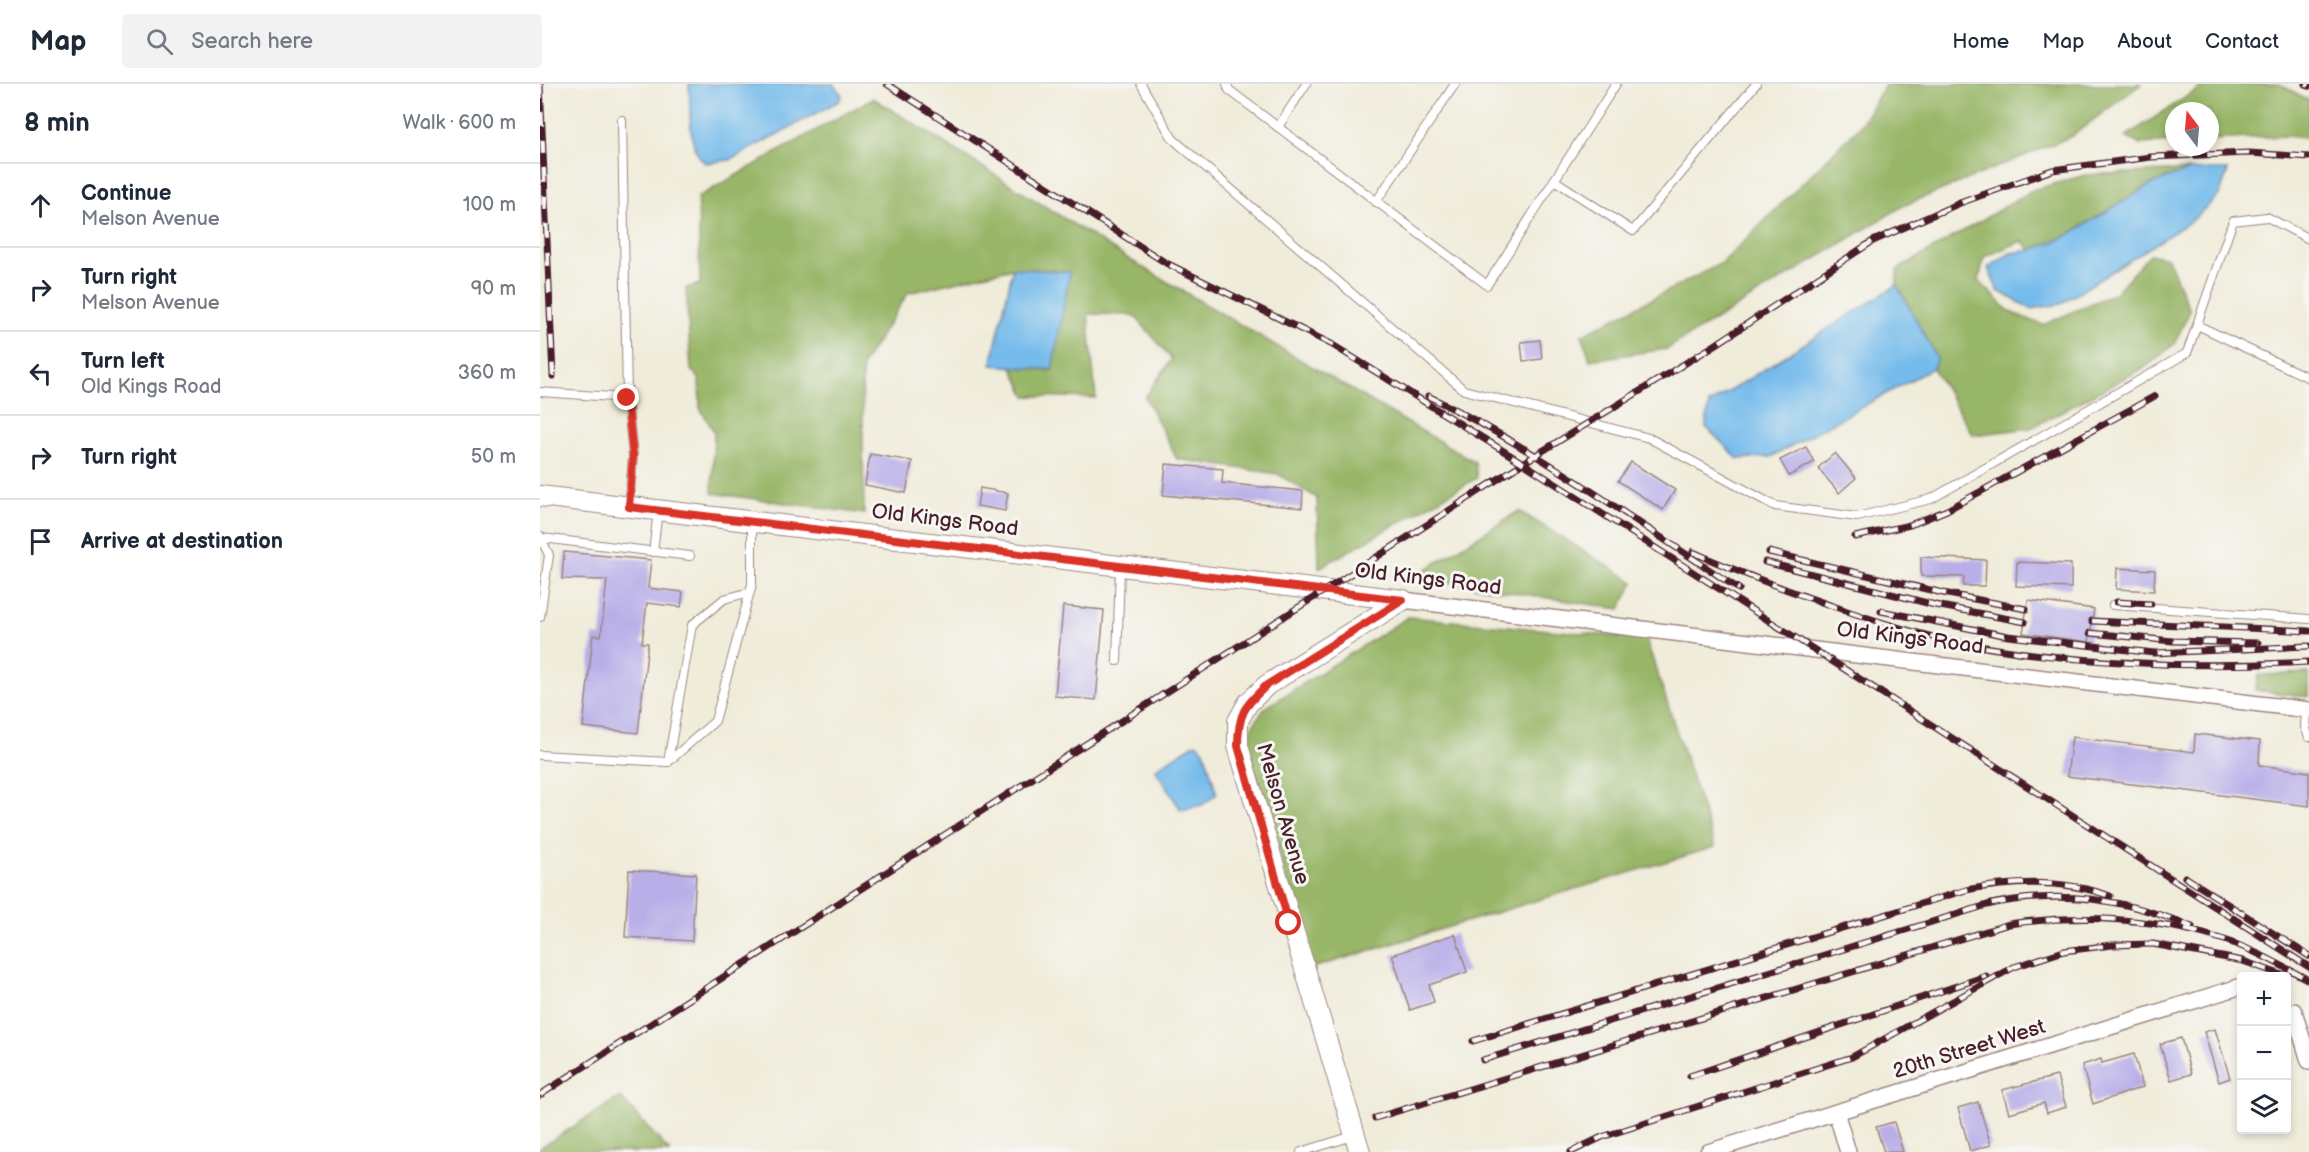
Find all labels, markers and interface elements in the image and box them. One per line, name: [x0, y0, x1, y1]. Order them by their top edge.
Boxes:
search box: [122, 14, 542, 68]
text: Map: [30, 25, 86, 58]
icon: search: [143, 25, 176, 58]
text: Search here: [191, 28, 313, 55]
text: Home: [1952, 29, 2009, 54]
text: Map: [2042, 29, 2084, 54]
text: About: [2117, 29, 2172, 54]
text: Contact: [2205, 29, 2279, 54]
north arrow: [2165, 102, 2219, 156]
text: 8 min: [24, 108, 90, 139]
text: Walk · 600 m: [403, 111, 516, 135]
text: Continue: [81, 180, 171, 207]
icon: ahead: [24, 189, 57, 222]
text: 100 m: [463, 193, 516, 217]
text: Melson Avenue: [81, 207, 220, 231]
text: Turn right: [81, 264, 177, 291]
icon: right: [24, 273, 57, 306]
text: 90 m: [471, 277, 516, 301]
text: Melson Avenue: [81, 291, 220, 315]
text: Turn left: [81, 348, 165, 375]
icon: left: [24, 357, 57, 390]
text: 360 m: [458, 361, 516, 385]
text: Old Kings Road: [81, 375, 221, 399]
route end: [613, 384, 639, 410]
icon: right: [24, 441, 57, 474]
text: Turn right: [81, 444, 177, 471]
text: 50 m: [471, 445, 516, 469]
street label: Old Kings Road: [870, 499, 1020, 541]
icon: arrive: [24, 525, 57, 558]
text: Arrive at destination: [81, 528, 283, 555]
street label: Old Kings Road: [1353, 558, 1503, 600]
street label: Old Kings Road: [1835, 617, 1985, 659]
street label: Melson Avenue: [1251, 741, 1315, 887]
route start: [1275, 909, 1301, 935]
map controls: [2237, 972, 2291, 1134]
button: +: [2237, 972, 2291, 1026]
street label: 20th Street West: [1890, 1014, 2049, 1084]
button: −: [2237, 1026, 2291, 1080]
button: layers: [2237, 1080, 2291, 1134]

